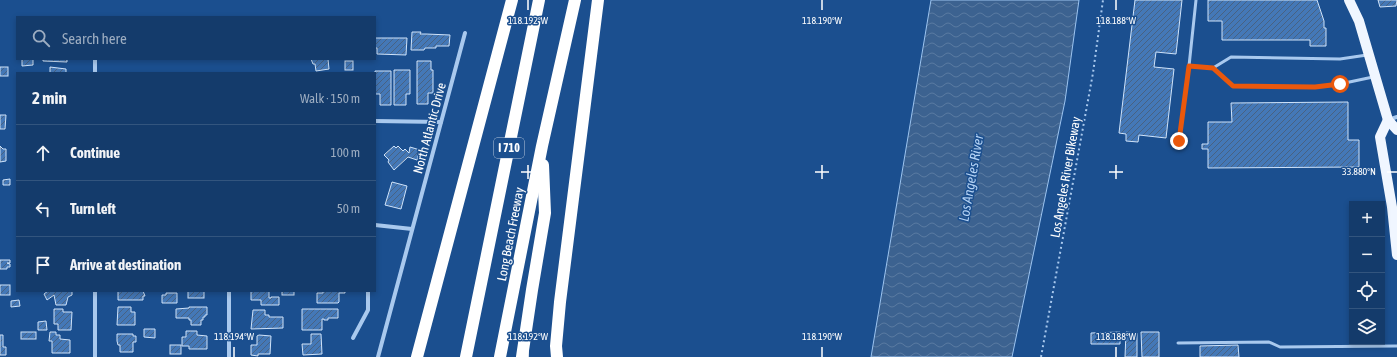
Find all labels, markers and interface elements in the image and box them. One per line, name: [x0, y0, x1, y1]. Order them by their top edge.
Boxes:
text: 118.192°W: [508, 15, 549, 26]
text: 118.190°W: [802, 15, 843, 26]
text: 118.188°W: [1096, 15, 1137, 26]
search box: [16, 16, 376, 60]
icon: search: [30, 27, 52, 49]
text: Search here: [62, 30, 127, 47]
route start: [1331, 75, 1349, 93]
street label: North Atlantic Drive: [410, 81, 449, 175]
text: 2 min: [32, 88, 67, 108]
text: Walk · 150 m: [300, 91, 360, 106]
street label: Los Angeles River Bikeway: [1047, 115, 1084, 239]
water label: Los Angeles River: [955, 132, 987, 223]
route end: [1170, 132, 1188, 150]
road number: I 710: [494, 138, 524, 158]
icon: ahead: [32, 142, 54, 164]
text: Continue: [70, 144, 120, 161]
text: 100 m: [331, 145, 360, 160]
text: 33.880°N: [1342, 166, 1376, 177]
street label: Long Beach Freeway: [494, 185, 527, 282]
icon: left: [32, 198, 54, 220]
text: Turn left: [70, 200, 116, 217]
text: 50 m: [337, 201, 360, 216]
map controls: [1349, 201, 1385, 345]
button: +: [1349, 201, 1385, 237]
button: −: [1349, 237, 1385, 273]
icon: arrive: [32, 254, 54, 276]
text: Arrive at destination: [70, 256, 181, 273]
button: locate: [1349, 273, 1385, 309]
button: layers: [1349, 309, 1385, 345]
text: 118.194°W: [214, 331, 255, 342]
text: 118.192°W: [508, 331, 549, 342]
text: 118.190°W: [802, 331, 843, 342]
text: 118.188°W: [1096, 331, 1137, 342]

